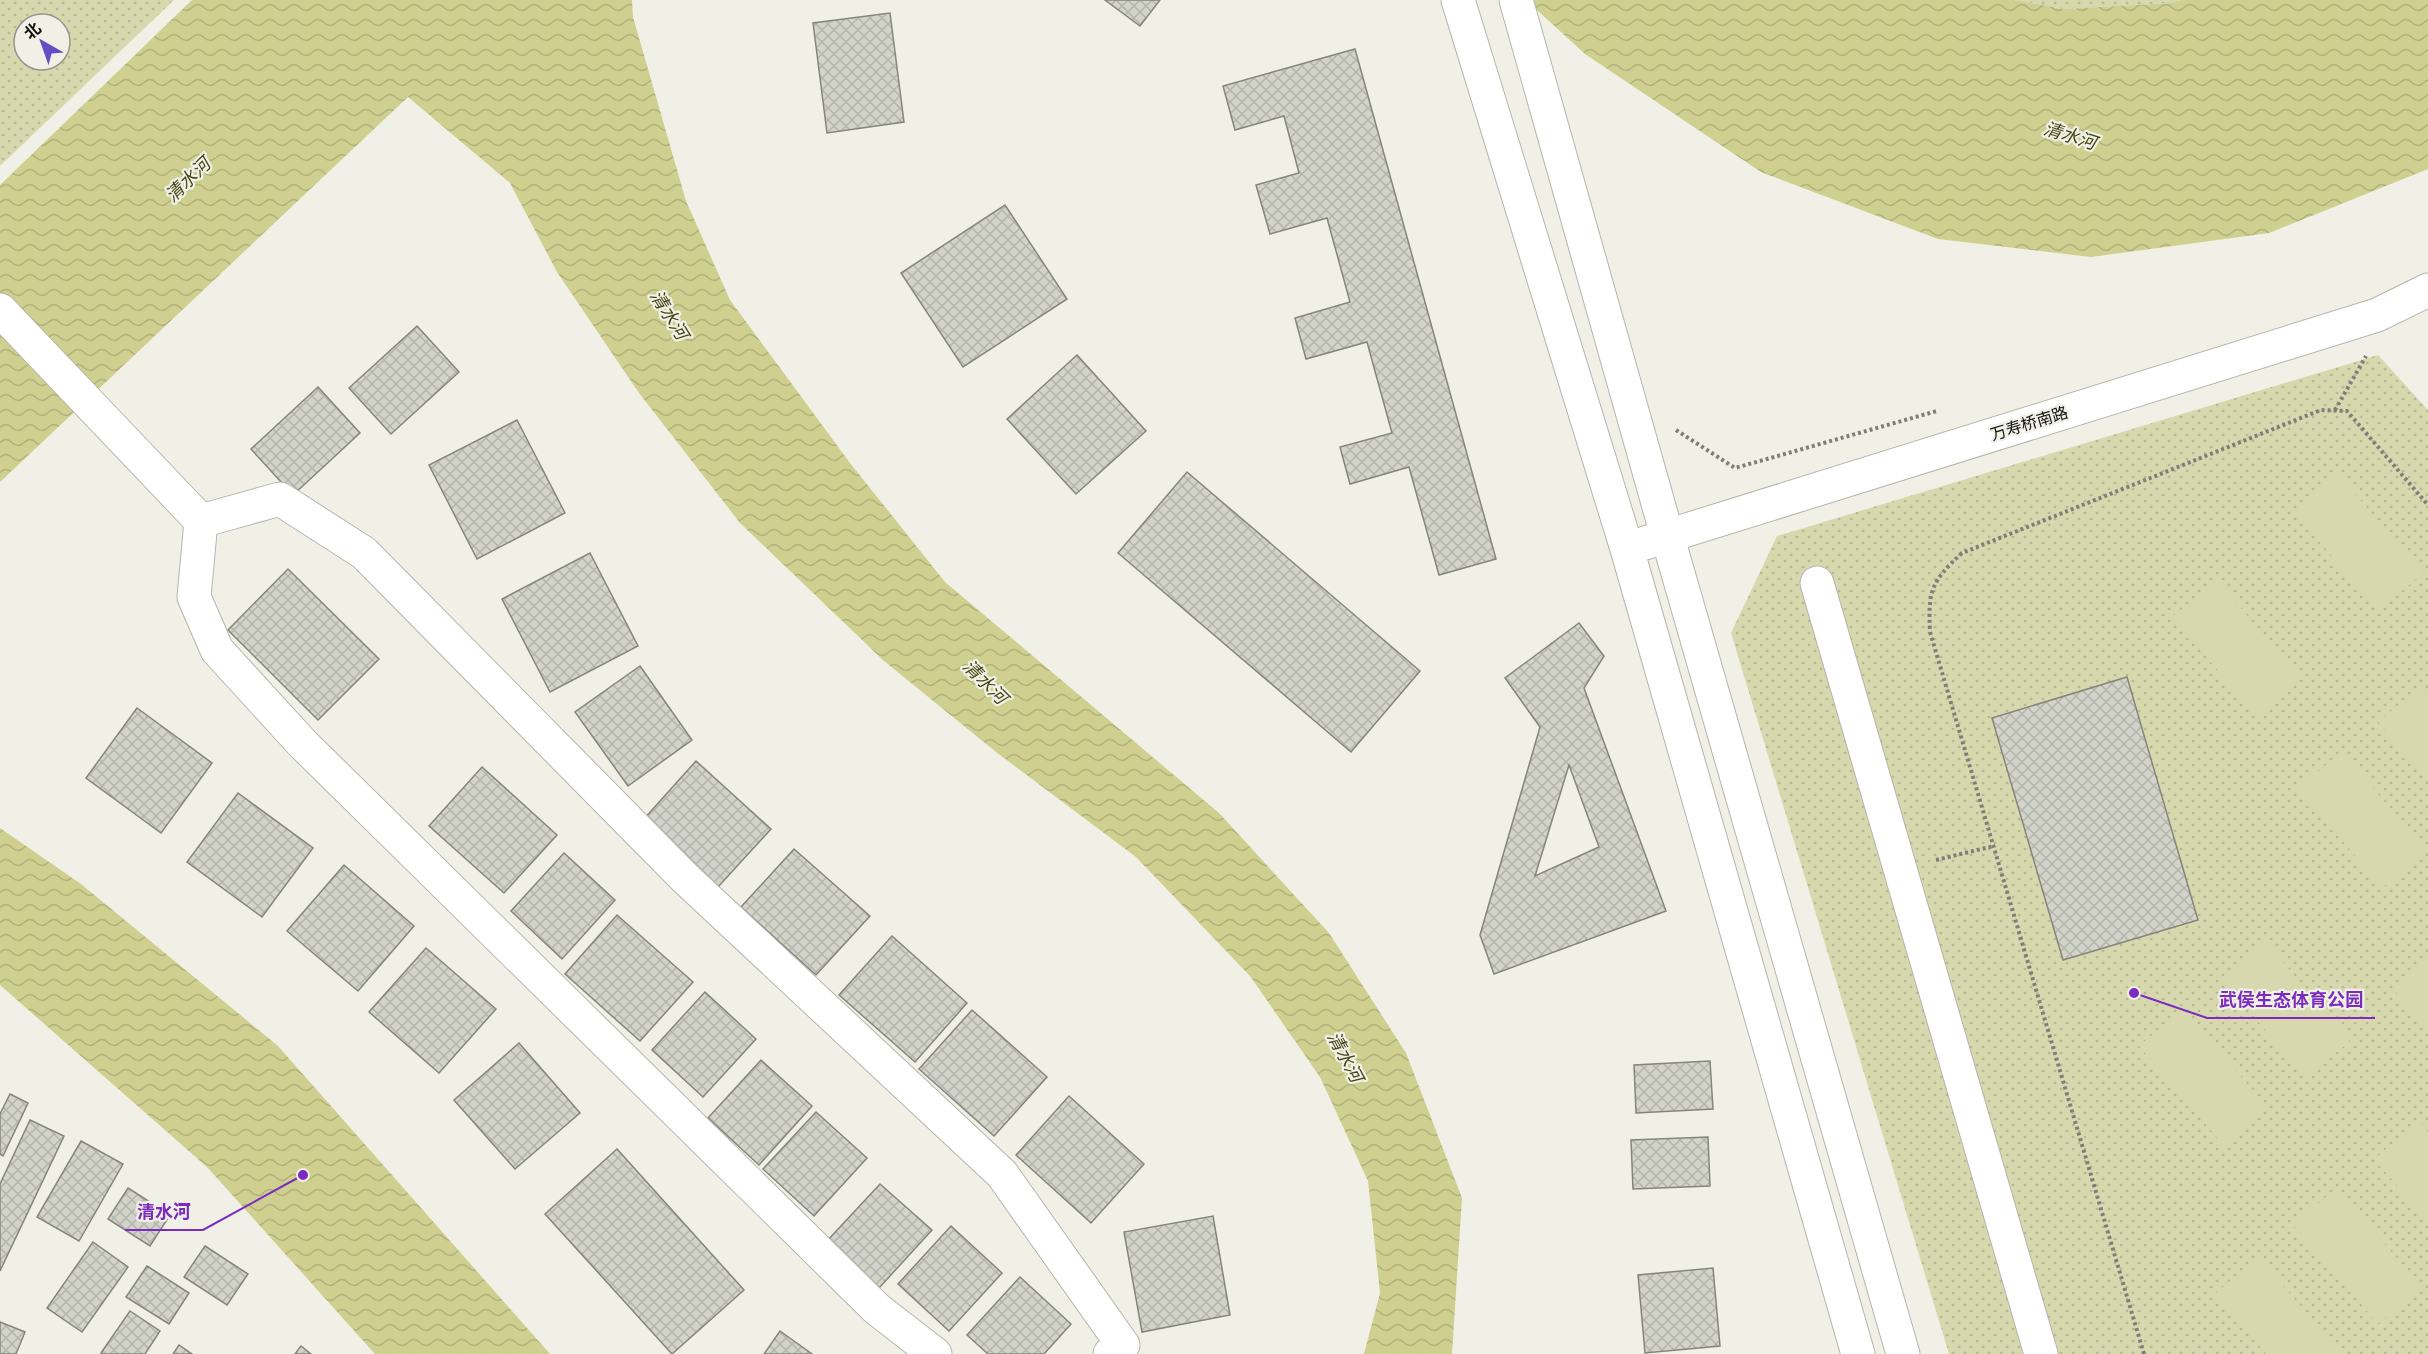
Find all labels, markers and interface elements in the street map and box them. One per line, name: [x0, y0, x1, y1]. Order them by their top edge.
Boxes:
north arrow: [12, 12, 72, 72]
text: 北: [20, 18, 45, 43]
water label: 清水河: [2041, 118, 2102, 154]
water label: 清水河: [161, 151, 217, 206]
water label: 清水河: [646, 286, 694, 346]
street label: 万寿桥南路: [1988, 403, 2070, 444]
water label: 清水河: [959, 655, 1014, 710]
callout: 武侯生态体育公园: [2207, 982, 2375, 1018]
text: 武侯生态体育公园: [2219, 989, 2363, 1010]
water label: 清水河: [1323, 1028, 1369, 1088]
callout: 清水河: [125, 1194, 203, 1230]
text: 清水河: [137, 1201, 191, 1222]

